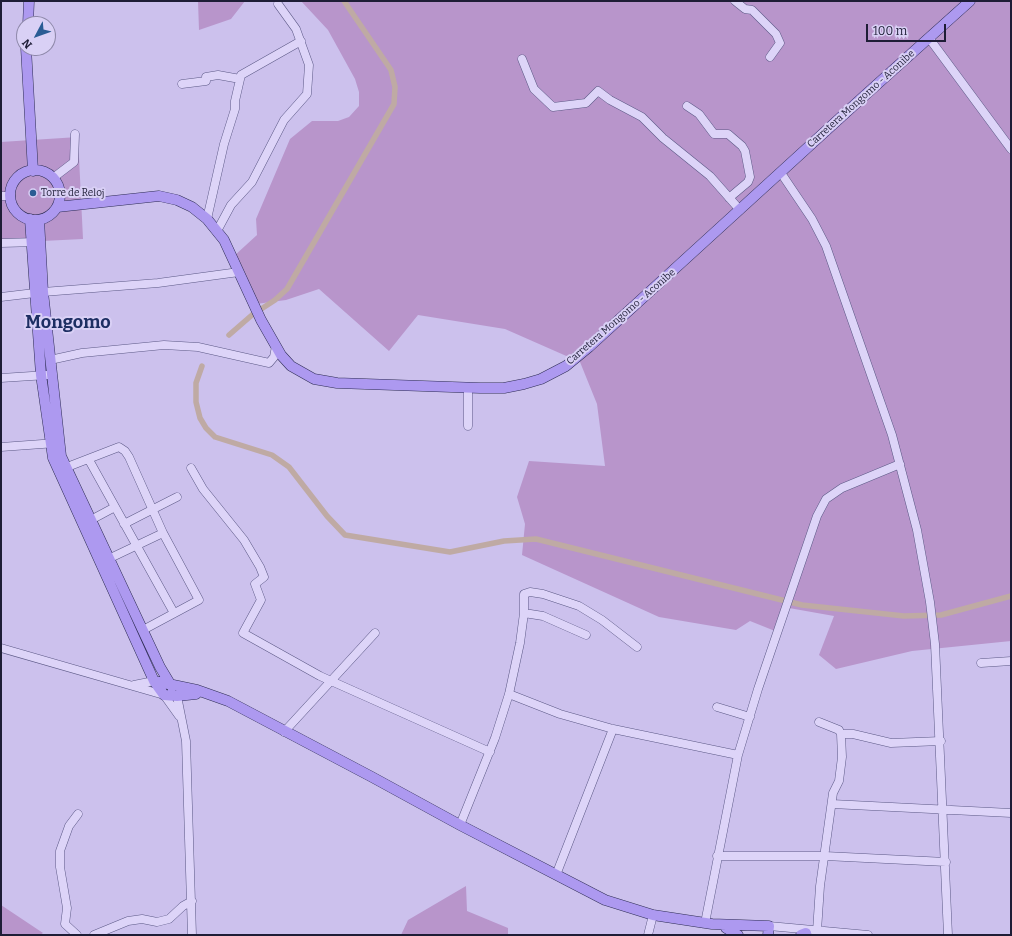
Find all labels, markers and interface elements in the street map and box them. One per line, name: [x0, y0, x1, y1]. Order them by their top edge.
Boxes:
north arrow: [16, 16, 56, 56]
scale bar: [868, 16, 948, 42]
text: 100 m: [873, 24, 907, 38]
text: N: [20, 36, 35, 51]
street label: Carretera Mongomo - Aconibe: [805, 48, 917, 150]
place label: Torre de Reloj: [41, 187, 105, 199]
marker: Torre de Reloj: [28, 188, 38, 198]
street label: Carretera Mongomo - Aconibe: [564, 266, 678, 368]
district label: Mongomo: [25, 312, 111, 334]

